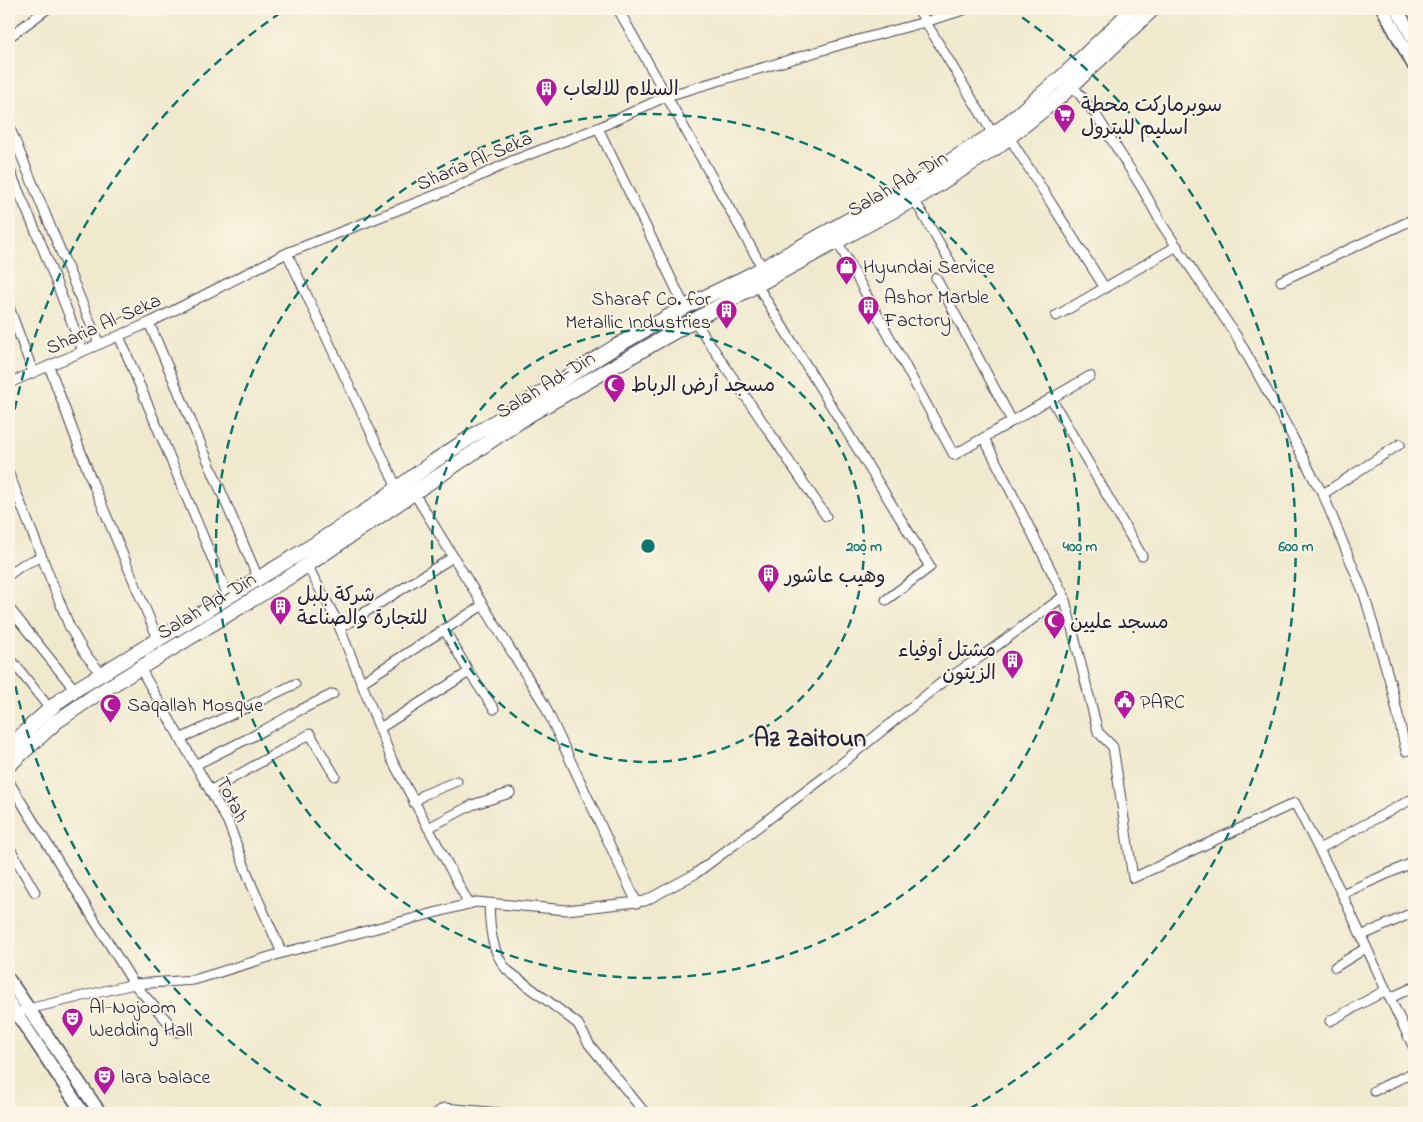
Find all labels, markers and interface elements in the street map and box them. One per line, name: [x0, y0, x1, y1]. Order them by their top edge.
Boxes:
building icon: السلام للالعاب: [535, 76, 559, 107]
place label: السلام للالعاب: [563, 76, 679, 105]
place label: سوبرماركت محطة اسليم للبترول: [1081, 92, 1222, 144]
supermarket icon: سوبرماركت محطة اسليم للبترول: [1053, 103, 1077, 134]
street label: Sharia Al-Seka: [413, 125, 537, 200]
street label: Salah Ad-Din: [843, 145, 954, 226]
shop icon: Hyundai Service: [835, 254, 859, 285]
place label: Hyundai Service: [863, 254, 995, 283]
place label: Ashor Marble Factory: [883, 284, 989, 336]
place label: Sharaf Co. for Metallic Industries: [565, 286, 712, 338]
street label: Sharia Al-Seka: [42, 287, 166, 364]
building icon: Ashor Marble Factory: [856, 295, 880, 326]
building icon: Sharaf Co. for Metallic Industries: [715, 298, 739, 329]
street label: Salah Ad-Din: [491, 345, 602, 427]
mosque icon: مسجد أرض الرباط: [603, 372, 627, 403]
place label: مسجد أرض الرباط: [631, 372, 775, 401]
text: 200 m: [845, 536, 882, 558]
text: 400 m: [1062, 536, 1098, 558]
text: 600 m: [1278, 536, 1314, 558]
centre of rings: [639, 537, 657, 555]
building icon: وهيب عاشور: [757, 563, 781, 594]
place label: وهيب عاشور: [783, 563, 886, 592]
street label: Salah Ad-Din: [152, 566, 263, 648]
place label: شركة بلبل للتجارة والصناعة: [297, 582, 428, 634]
building icon: شركة بلبل للتجارة والصناعة: [269, 594, 293, 625]
mosque icon: مسجد عليين: [1042, 609, 1066, 640]
place label: مسجد عليين: [1070, 609, 1169, 638]
place label: مشتل أوفياء الزيتون: [898, 637, 996, 689]
building icon: مشتل أوفياء الزيتون: [1000, 649, 1024, 680]
public building icon: PARC: [1112, 689, 1136, 720]
place label: PARC: [1140, 689, 1185, 718]
mosque icon: Saqallah Mosque: [99, 692, 123, 723]
place label: Saqallah Mosque: [127, 692, 263, 721]
district label: Az Zaitoun: [754, 722, 866, 758]
street label: Totah: [207, 772, 255, 828]
place label: Al-Nojoom Wedding Hall: [89, 994, 193, 1047]
theatre icon: Al-Nojoom Wedding Hall: [61, 1006, 85, 1037]
theatre icon: lara balace: [93, 1064, 117, 1095]
place label: lara balace: [121, 1064, 211, 1093]

